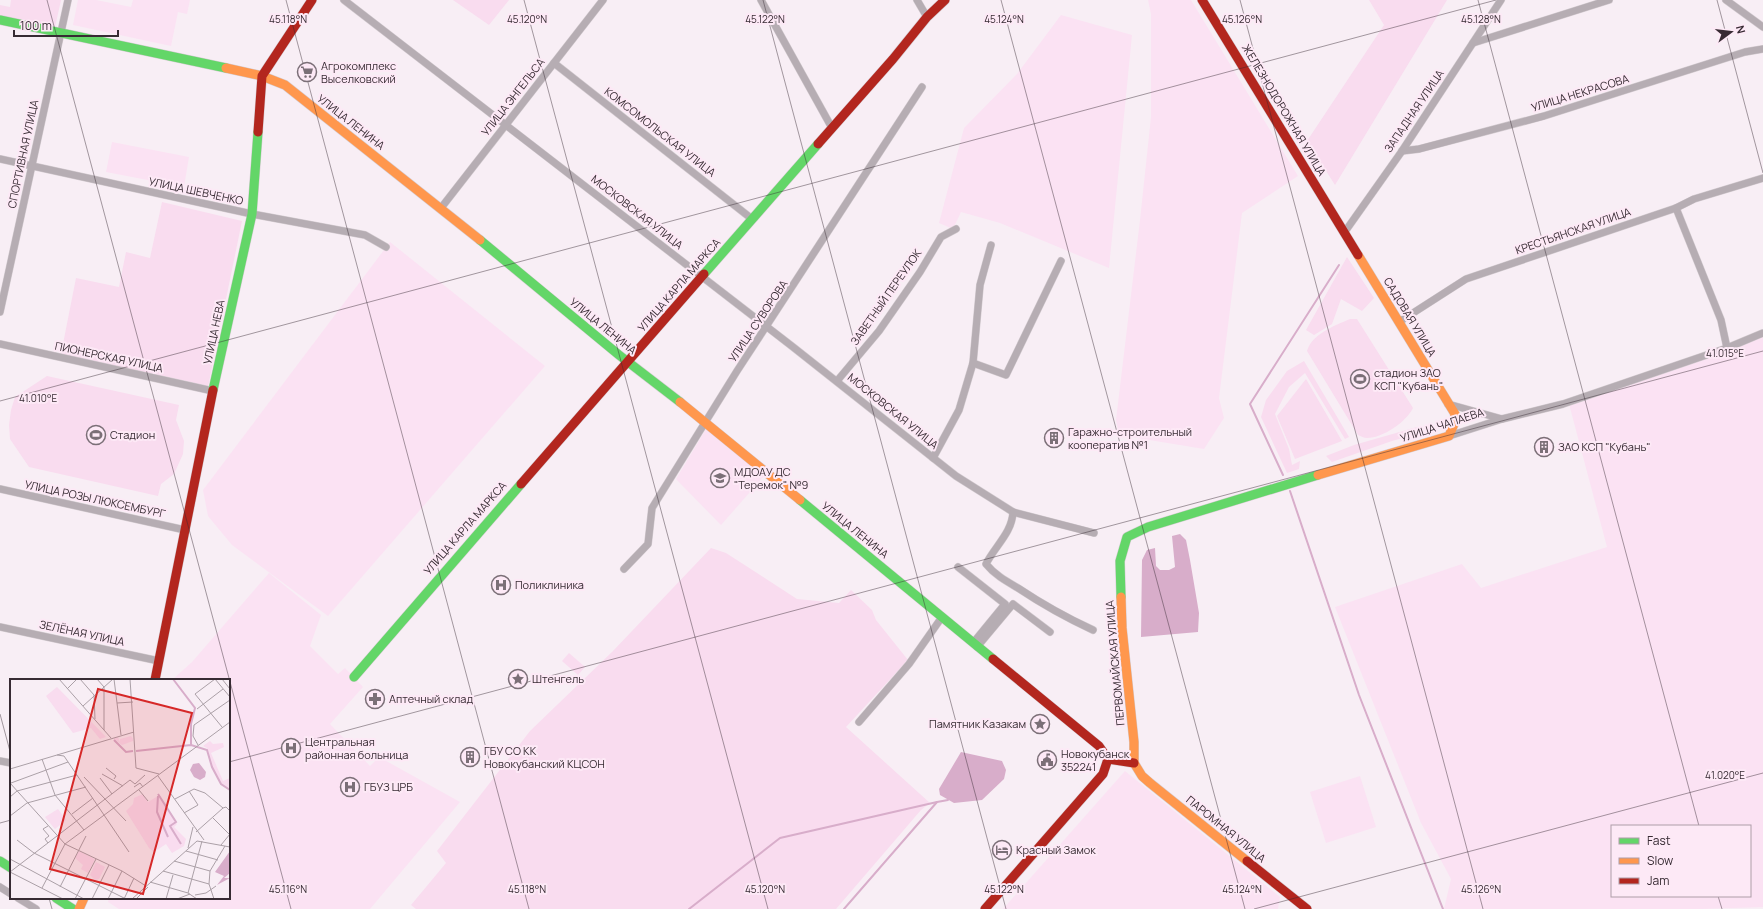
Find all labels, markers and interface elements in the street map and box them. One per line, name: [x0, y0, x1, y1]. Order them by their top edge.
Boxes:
scale bar: [14, 12, 118, 38]
text: 45.118°N: [269, 12, 307, 26]
text: 45.120°N: [507, 12, 547, 26]
text: 45.122°N: [745, 12, 785, 26]
text: 45.124°N: [984, 12, 1024, 26]
text: 45.126°N: [1222, 12, 1262, 26]
text: 45.128°N: [1461, 12, 1501, 26]
north arrow: [1711, 12, 1751, 52]
text: 100 m: [20, 17, 52, 34]
text: N: [1733, 24, 1749, 35]
street label: ЖЕЛЕЗНОДОРОЖНАЯ УЛИЦА: [1239, 41, 1330, 178]
street label: УЛИЦА ЭНГЕЛЬСА: [478, 55, 548, 139]
place label: Агрокомплекс Выселковский: [321, 58, 396, 86]
supermarket icon: Агрокомплекс Выселковский: [296, 61, 318, 83]
street label: ЗАПАДНАЯ УЛИЦА: [1380, 67, 1447, 155]
street label: УЛИЦА НЕКРАСОВА: [1529, 71, 1631, 115]
street label: КОМСОМОЛЬСКАЯ УЛИЦА: [602, 83, 719, 180]
street label: УЛИЦА ЛЕНИНА: [314, 90, 388, 153]
street label: СПОРТИВНАЯ УЛИЦА: [4, 98, 41, 210]
street label: МОСКОВСКАЯ УЛИЦА: [588, 171, 686, 252]
street label: УЛИЦА ШЕВЧЕНКО: [147, 173, 245, 208]
street label: КРЕСТЬЯНСКАЯ УЛИЦА: [1513, 204, 1633, 257]
street label: УЛИЦА КАРЛА МАРКСА: [634, 235, 723, 334]
street label: ЗАВЕТНЫЙ ПЕРЕУЛОК: [847, 245, 925, 348]
street label: САДОВАЯ УЛИЦА: [1381, 274, 1440, 359]
street label: УЛИЦА СУВОРОВА: [725, 277, 791, 365]
street label: УЛИЦА ЛЕНИНА: [567, 294, 640, 357]
street label: УЛИЦА НЕВА: [199, 298, 228, 366]
street label: ПИОНЕРСКАЯ УЛИЦА: [54, 338, 165, 375]
text: 41.015°E: [1706, 346, 1744, 360]
place label: стадион ЗАО КСП "Кубань": [1374, 365, 1443, 393]
sports icon: стадион ЗАО КСП "Кубань": [1349, 368, 1371, 390]
street label: МОСКОВСКАЯ УЛИЦА: [845, 369, 942, 452]
text: 41.010°E: [19, 391, 57, 405]
street label: УЛИЦА ЧАПАЕВА: [1398, 404, 1486, 445]
sports icon: Стадион: [85, 424, 107, 446]
place label: Гаражно-строительный кооператив №1: [1068, 424, 1192, 452]
place label: Стадион: [110, 427, 155, 442]
building icon: Гаражно-строительный кооператив №1: [1043, 427, 1065, 449]
building icon: ЗАО КСП "Кубань": [1533, 436, 1555, 458]
place label: ЗАО КСП "Кубань": [1558, 439, 1651, 454]
place label: МДОАУ ДС "Теремок" №9: [734, 464, 809, 492]
school or university icon: МДОАУ ДС "Теремок" №9: [709, 467, 731, 489]
street label: УЛИЦА РОЗЫ ЛЮКСЕМБУРГ: [23, 476, 167, 521]
street label: УЛИЦА КАРЛА МАРКСА: [420, 478, 509, 577]
street label: УЛИЦА ЛЕНИНА: [819, 498, 892, 561]
hospital icon: Поликлиника: [490, 574, 512, 596]
place label: Поликлиника: [515, 577, 584, 592]
street label: ПЕРВОМАЙСКАЯ УЛИЦА: [1102, 600, 1127, 726]
street label: ЗЕЛЁНАЯ УЛИЦА: [38, 616, 126, 649]
place icon: Штенгель: [507, 668, 529, 690]
place label: Штенгель: [532, 671, 584, 686]
inset map: [10, 679, 230, 899]
pharmacy icon: Аптечный склад: [364, 688, 386, 710]
place label: Аптечный склад: [389, 691, 473, 706]
place icon: Памятник Казакам: [1029, 713, 1051, 735]
place label: Памятник Казакам: [929, 716, 1026, 731]
place label: Центральная районная больница: [305, 734, 408, 762]
hospital icon: Центральная районная больница: [280, 737, 302, 759]
place label: ГБУ СО КК Новокубанский КЦСОН: [484, 743, 605, 771]
building icon: ГБУ СО КК Новокубанский КЦСОН: [459, 746, 481, 768]
place label: Новокубанск 352241: [1061, 746, 1130, 774]
public building icon: Новокубанск 352241: [1036, 749, 1058, 771]
text: 41.020°E: [1705, 768, 1745, 782]
hospital icon: ГБУЗ ЦРБ: [339, 776, 361, 798]
place label: ГБУЗ ЦРБ: [364, 779, 413, 794]
street label: ПАРОМНАЯ УЛИЦА: [1183, 792, 1269, 865]
legend: [1611, 825, 1751, 897]
text: Fast: [1647, 832, 1671, 849]
hotel icon: Красный Замок: [991, 839, 1013, 861]
place label: Красный Замок: [1016, 842, 1096, 857]
text: Slow: [1647, 852, 1673, 869]
text: Jam: [1647, 872, 1669, 889]
text: 45.116°N: [269, 882, 307, 896]
text: 45.118°N: [508, 882, 546, 896]
text: 45.120°N: [745, 882, 785, 896]
text: 45.122°N: [984, 882, 1024, 896]
text: 45.124°N: [1222, 882, 1262, 896]
text: 45.126°N: [1461, 882, 1501, 896]

